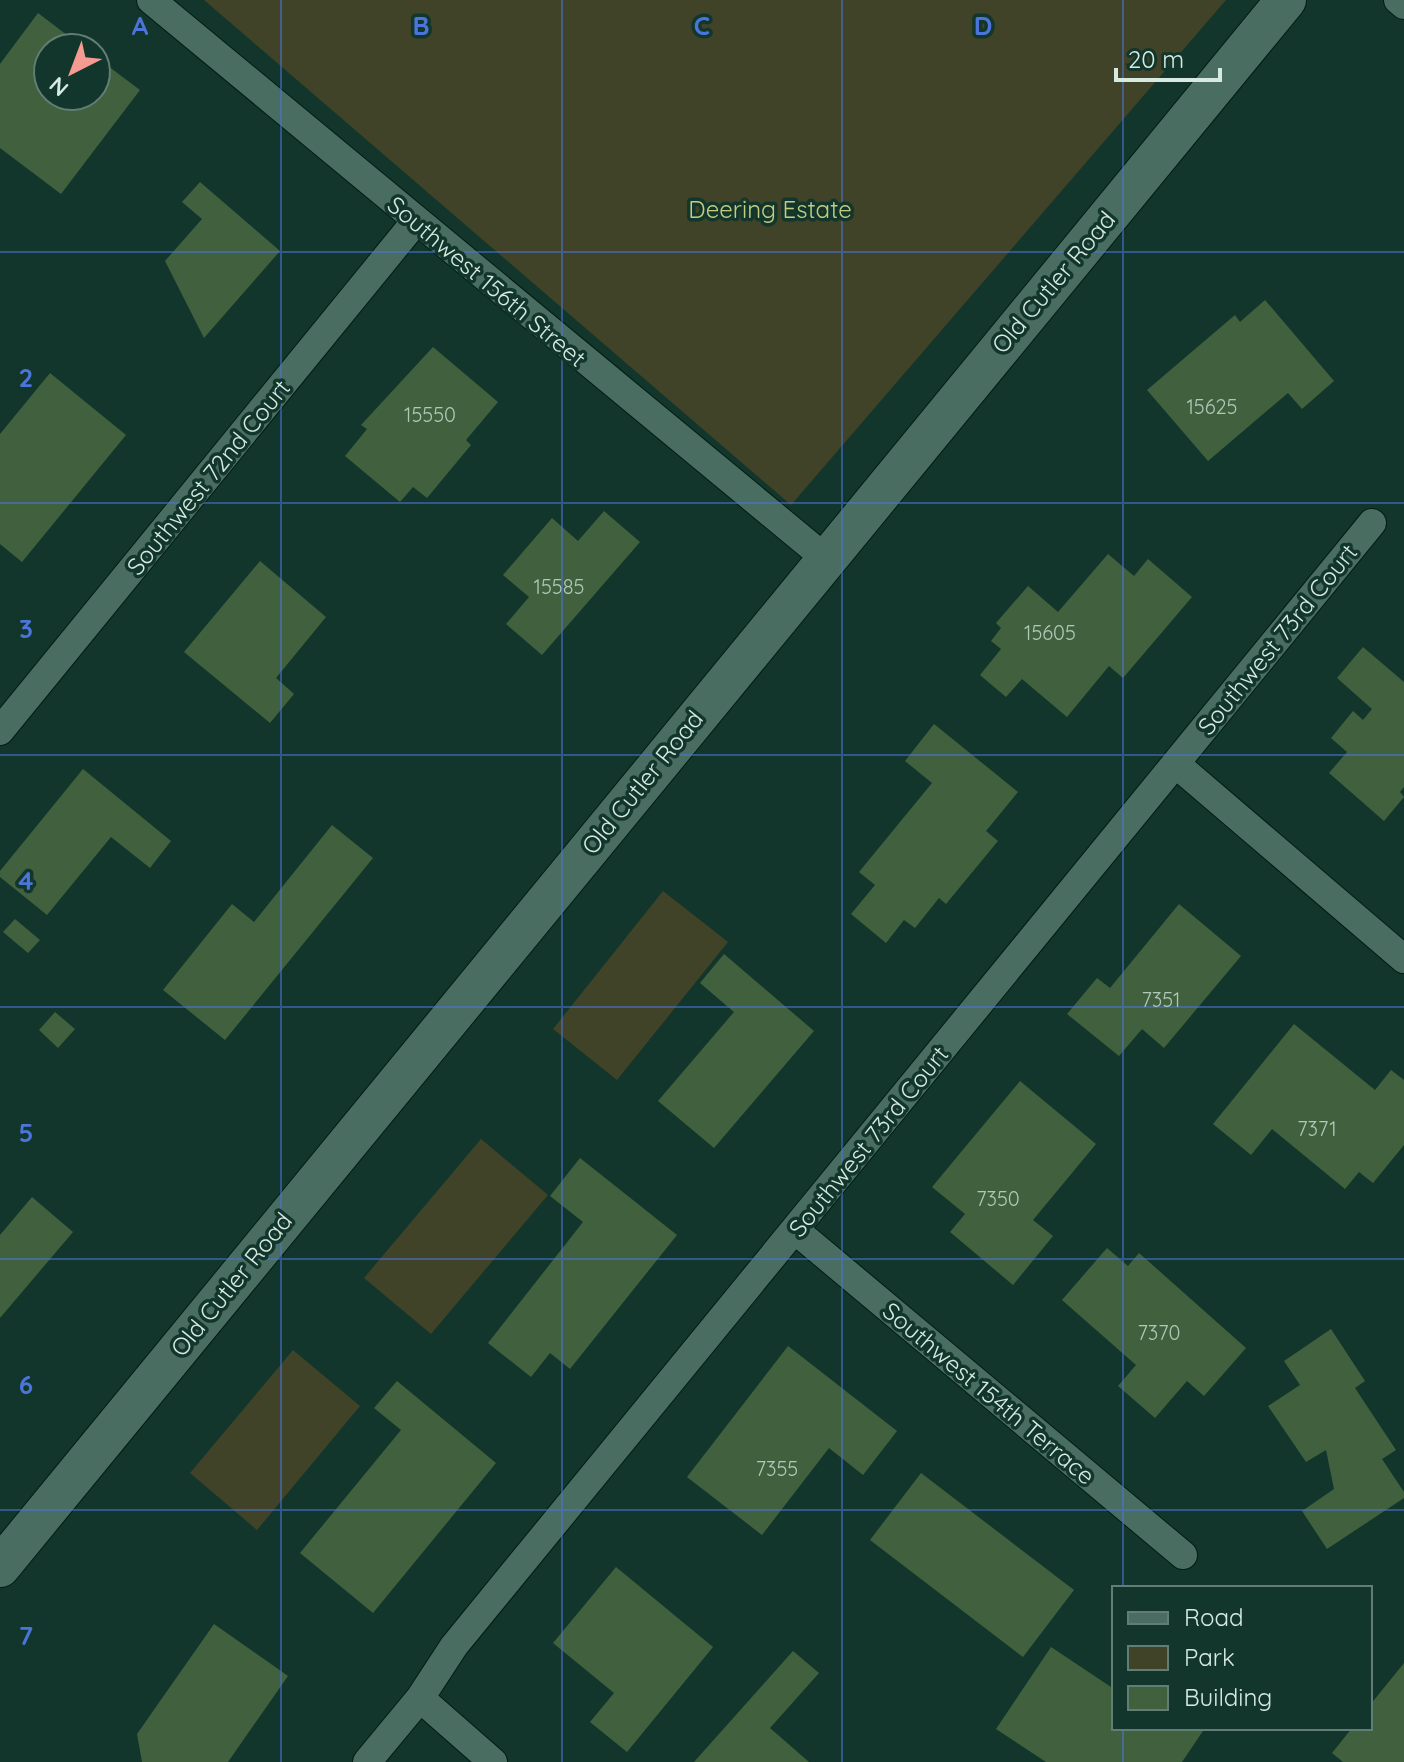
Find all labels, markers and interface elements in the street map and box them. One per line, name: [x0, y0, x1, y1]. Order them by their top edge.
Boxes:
text: A: [132, 9, 149, 42]
text: B: [412, 9, 430, 42]
text: C: [694, 9, 710, 42]
text: D: [974, 9, 992, 42]
north arrow: [32, 32, 112, 112]
scale bar: [1116, 32, 1220, 82]
text: 20 m: [1128, 44, 1184, 74]
text: N: [43, 71, 74, 103]
street label: Southwest 156th Street: [382, 189, 592, 373]
park label: Deering Estate: [688, 194, 852, 224]
street label: Old Cutler Road: [985, 205, 1121, 359]
text: 2: [19, 361, 33, 394]
street label: Southwest 72nd Court: [120, 373, 296, 581]
house number: 15625: [1186, 394, 1238, 419]
house number: 15550: [404, 402, 456, 427]
street label: Southwest 73rd Court: [1191, 538, 1363, 740]
house number: 15585: [534, 574, 584, 599]
text: 3: [19, 612, 33, 645]
house number: 15605: [1024, 620, 1076, 645]
street label: Old Cutler Road: [575, 704, 709, 860]
text: 4: [18, 864, 34, 897]
house number: 7351: [1141, 987, 1181, 1012]
street label: Southwest 73rd Court: [782, 1040, 954, 1242]
text: 5: [19, 1116, 33, 1149]
house number: 7371: [1297, 1116, 1337, 1141]
house number: 7350: [976, 1186, 1020, 1211]
street label: Old Cutler Road: [164, 1206, 298, 1362]
street label: Southwest 154th Terrace: [877, 1295, 1101, 1491]
house number: 7370: [1138, 1320, 1180, 1345]
text: 6: [19, 1368, 33, 1401]
house number: 7355: [756, 1456, 798, 1481]
legend: [1112, 1586, 1372, 1730]
text: Road: [1184, 1602, 1244, 1632]
text: 7: [19, 1619, 33, 1652]
text: Park: [1184, 1642, 1235, 1672]
text: Building: [1184, 1682, 1272, 1712]

